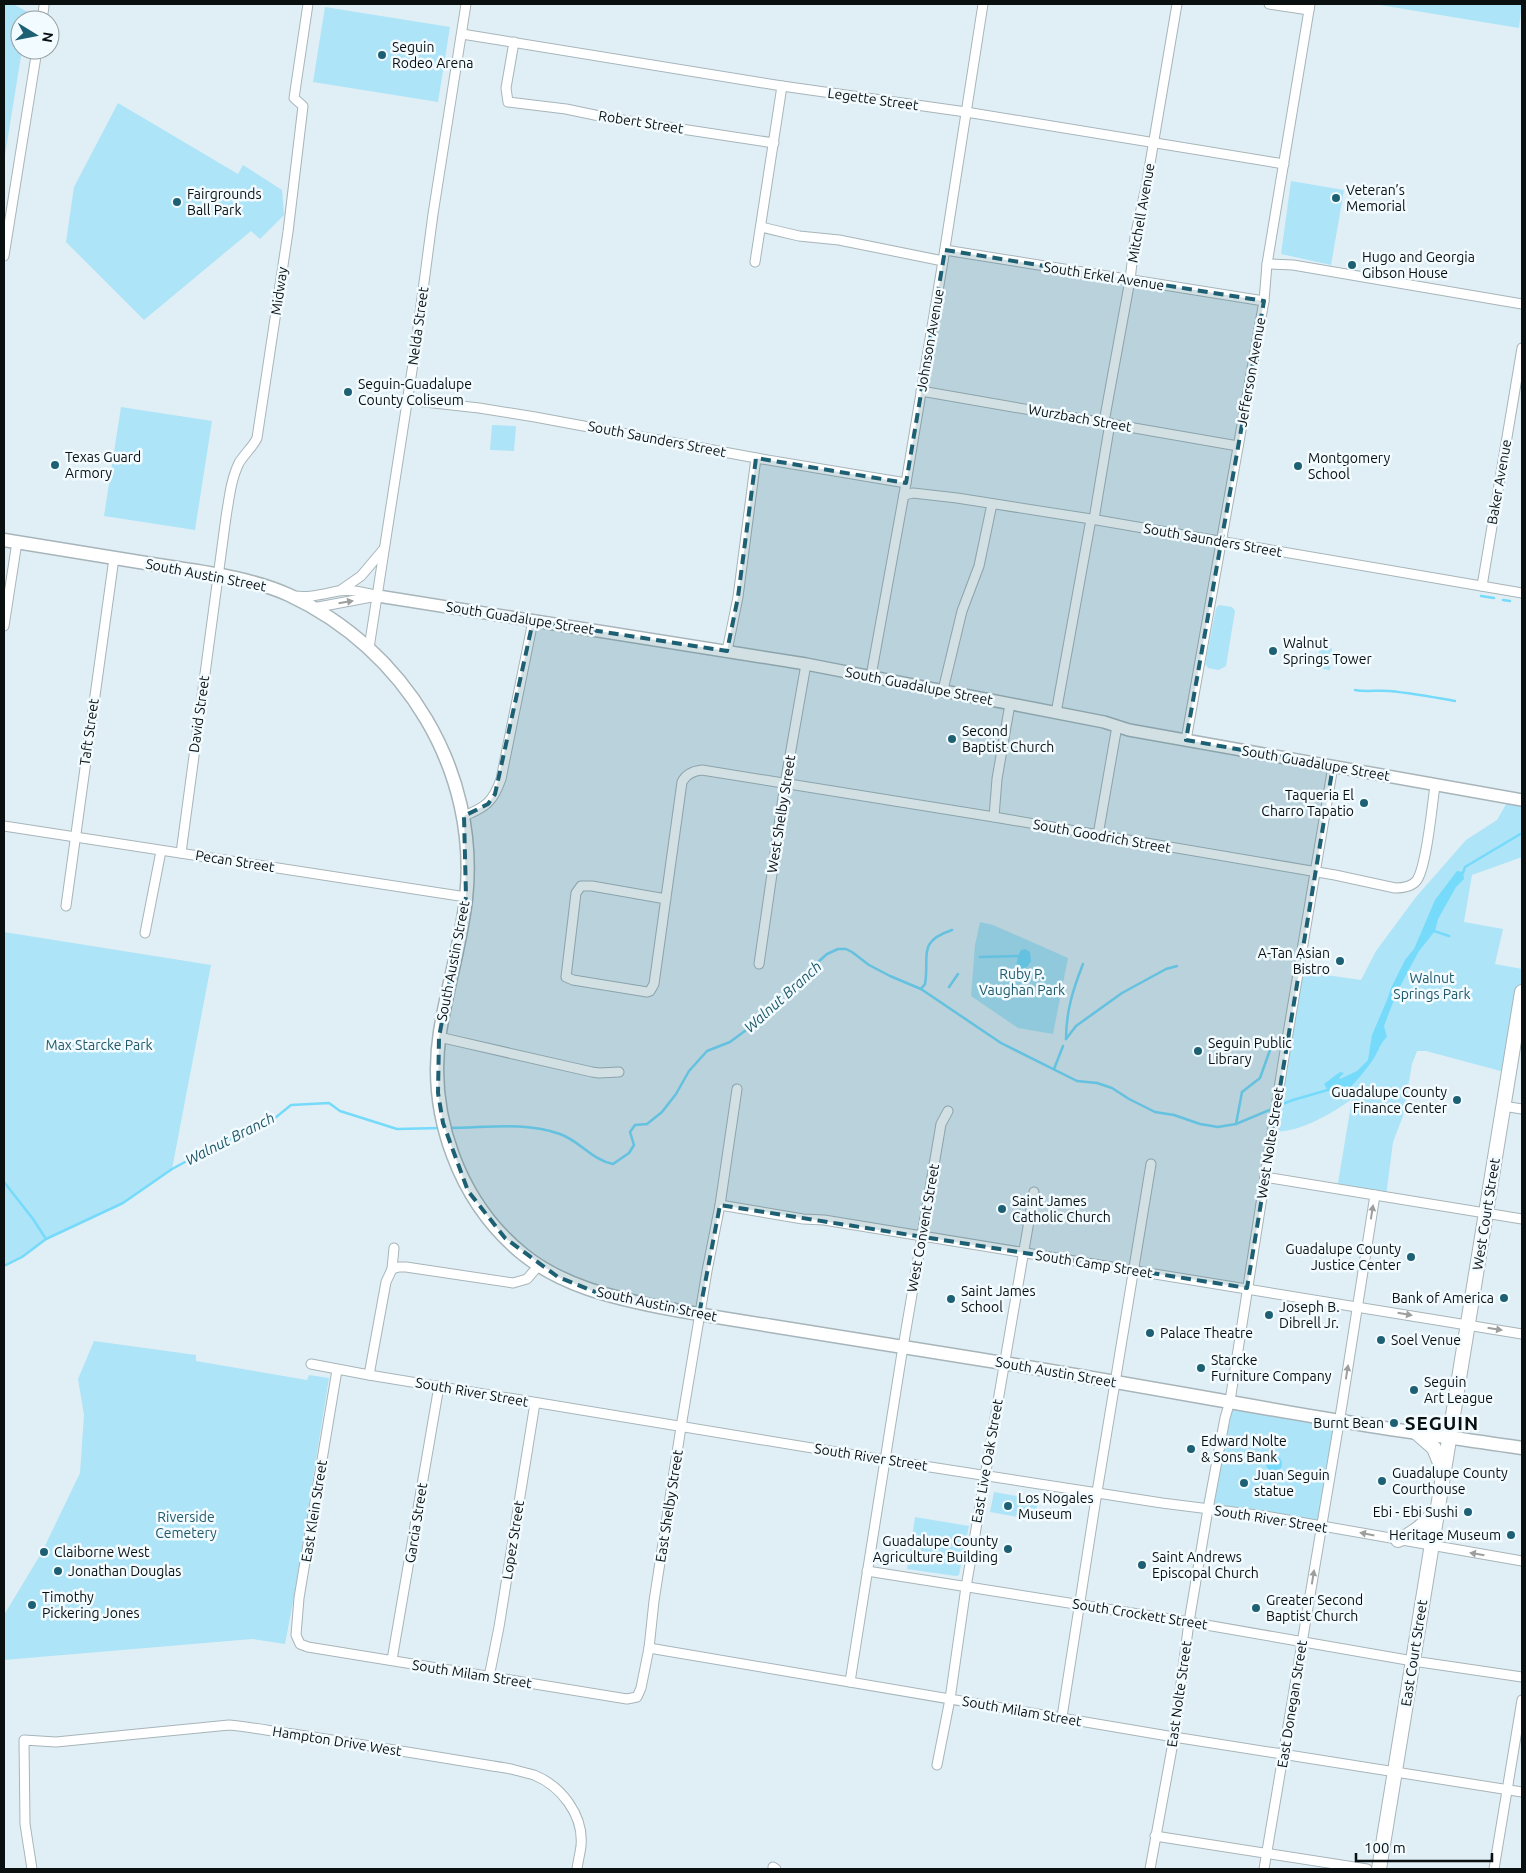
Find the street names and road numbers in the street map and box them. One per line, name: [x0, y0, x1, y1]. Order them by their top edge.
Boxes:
street label: Legette Street: [827, 85, 920, 113]
street label: Robert Street: [597, 107, 685, 137]
street label: Mitchell Avenue: [1124, 162, 1158, 264]
street label: South Erkel Avenue: [1043, 259, 1165, 293]
street label: Midway: [268, 266, 290, 316]
street label: Nelda Street: [405, 285, 431, 366]
street label: Johnson Avenue: [913, 288, 947, 392]
street label: Jefferson Avenue: [1233, 316, 1269, 428]
street label: Wurzbach Street: [1027, 401, 1133, 435]
street label: South Saunders Street: [587, 418, 728, 460]
street label: Baker Avenue: [1484, 438, 1514, 526]
street label: South Saunders Street: [1142, 520, 1284, 560]
street label: South Austin Street: [144, 555, 268, 595]
street label: South Guadalupe Street: [445, 598, 596, 638]
street label: South Guadalupe Street: [844, 664, 995, 708]
street label: David Street: [186, 674, 212, 754]
street label: Taft Street: [76, 697, 102, 767]
street label: South Guadalupe Street: [1241, 742, 1392, 784]
street label: West Shelby Street: [764, 753, 798, 874]
street label: South Goodrich Street: [1032, 816, 1173, 856]
street label: Pecan Street: [194, 847, 276, 875]
street label: South Austin Street: [433, 899, 473, 1023]
street label: West Nolte Street: [1253, 1086, 1287, 1200]
street label: West Court Street: [1469, 1156, 1503, 1271]
street label: West Convent Street: [904, 1162, 942, 1294]
street label: South Camp Street: [1034, 1247, 1154, 1281]
street label: South Austin Street: [595, 1283, 719, 1325]
street label: South Austin Street: [994, 1353, 1118, 1391]
street label: South River Street: [414, 1374, 530, 1410]
street label: East Live Oak Street: [968, 1397, 1006, 1524]
street label: South River Street: [813, 1440, 929, 1474]
street label: East Shelby Street: [652, 1448, 686, 1563]
street label: East Klein Street: [298, 1458, 330, 1563]
street label: Garcia Street: [402, 1481, 430, 1564]
street label: Lopez Street: [499, 1499, 527, 1581]
street label: South River Street: [1213, 1502, 1329, 1536]
street label: South Crockett Street: [1071, 1595, 1209, 1633]
street label: East Court Street: [1398, 1598, 1430, 1707]
street label: East Donegan Street: [1274, 1638, 1310, 1769]
street label: East Nolte Street: [1164, 1639, 1194, 1748]
street label: South Milam Street: [411, 1657, 534, 1691]
street label: South Milam Street: [961, 1693, 1083, 1729]
street label: Hampton Drive West: [271, 1723, 403, 1759]

